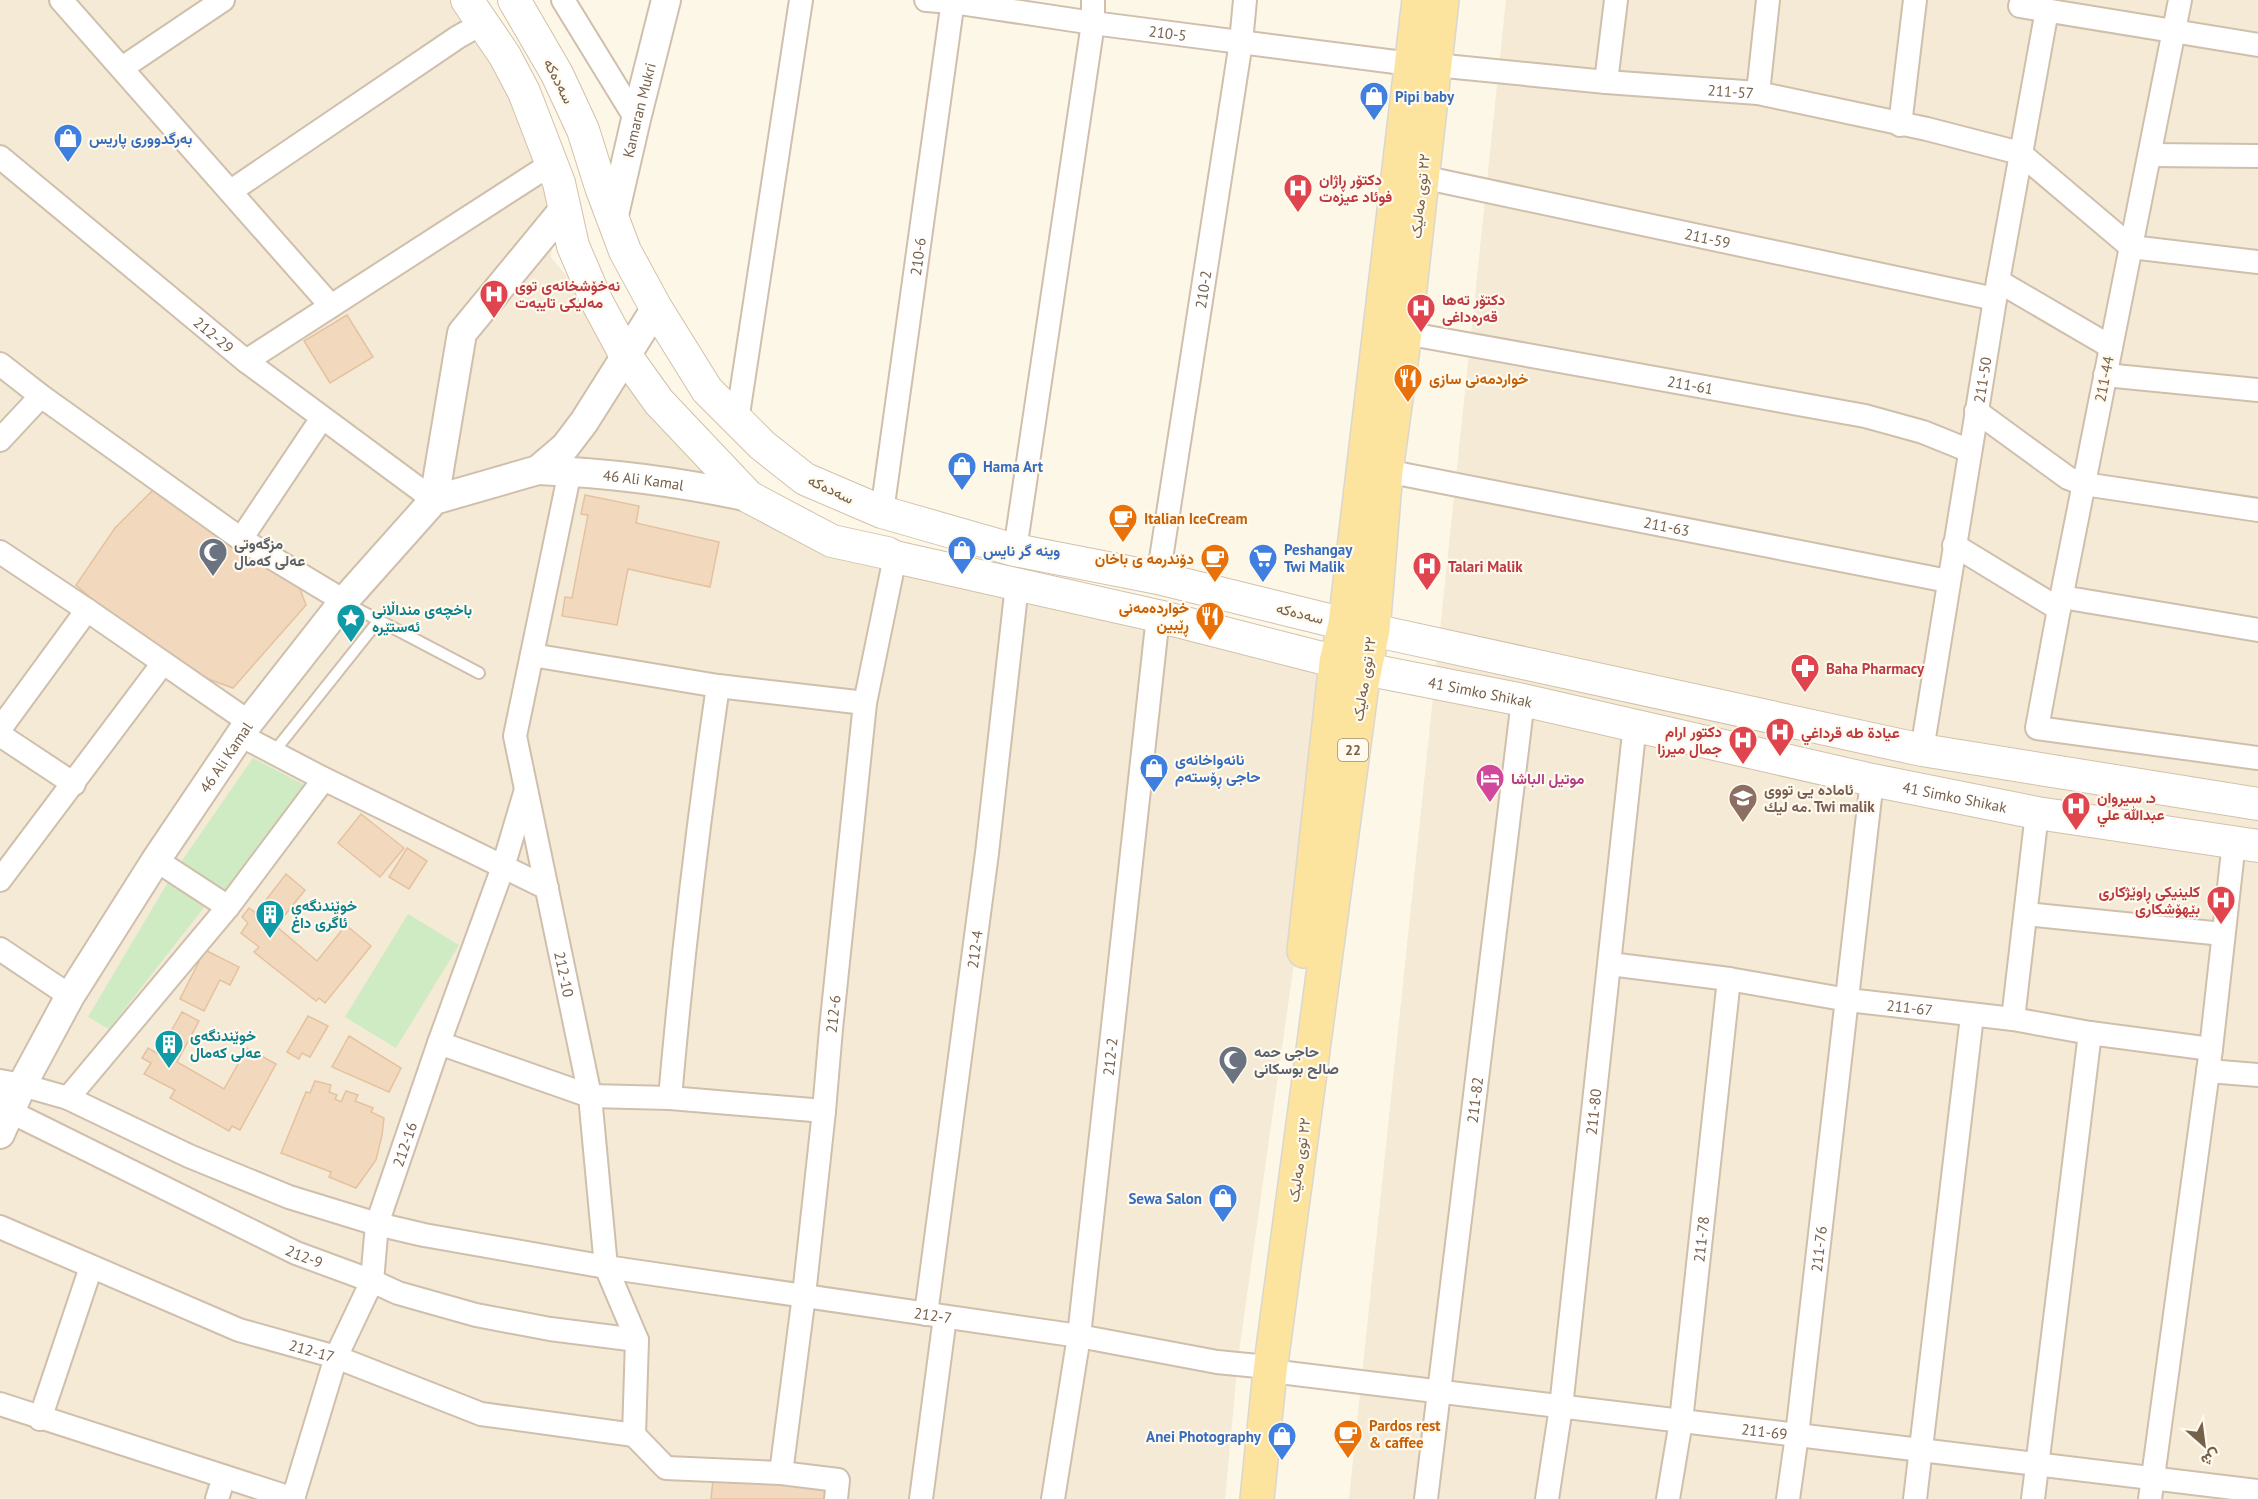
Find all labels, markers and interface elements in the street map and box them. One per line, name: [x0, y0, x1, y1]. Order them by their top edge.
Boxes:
street label: 210-5: [1148, 21, 1188, 44]
street label: سەدەکە: [540, 55, 578, 107]
street label: Kamaran Mukri: [618, 61, 659, 159]
shop icon: Pipi baby: [1358, 80, 1390, 122]
street label: 211-57: [1707, 80, 1755, 102]
place label: Pipi baby: [1395, 87, 1455, 106]
shop icon: بەرگدووری پاریس: [52, 122, 84, 164]
place label: بەرگدووری پاریس: [89, 129, 192, 149]
street label: ٢٢ توی مەلیک: [1406, 152, 1435, 239]
place label: دکتۆر ڕاژان فوئاد عیزەت: [1319, 170, 1392, 206]
hospital icon: دکتۆر ڕاژان فوئاد عیزەت: [1282, 172, 1314, 214]
street label: 211-59: [1683, 224, 1732, 252]
street label: 210-6: [905, 236, 929, 277]
street label: 210-2: [1190, 269, 1215, 310]
place label: نەخۆشخانەی توی مەلیكی تایبەت: [515, 276, 620, 312]
hospital icon: نەخۆشخانەی توی مەلیكی تایبەت: [478, 278, 510, 320]
place label: دکتۆر تەها قەرەداغی: [1442, 290, 1505, 326]
hospital icon: دکتۆر تەها قەرەداغی: [1405, 292, 1437, 334]
street label: 212-29: [190, 312, 238, 357]
street label: 211-44: [2090, 354, 2118, 404]
street label: 211-50: [1969, 355, 1995, 404]
restaurant icon: خواردمەنی سازی: [1392, 362, 1424, 404]
place label: خواردمەنی سازی: [1429, 369, 1528, 388]
street label: 211-61: [1666, 371, 1715, 398]
shop icon: Hama Art: [946, 450, 978, 492]
place label: Hama Art: [983, 457, 1044, 476]
street label: 46 Ali Kamal: [602, 465, 686, 494]
street label: سەدەکە: [805, 470, 857, 508]
cafe icon: Italian IceCream: [1107, 502, 1139, 544]
place label: Italian IceCream: [1144, 509, 1248, 528]
street label: 211-63: [1642, 512, 1691, 540]
place label: مزگەوتی عەلی کەمال: [234, 534, 305, 570]
shop icon: وینه گر نایس: [946, 534, 978, 576]
mosque icon: مزگەوتی عەلی کەمال: [197, 536, 229, 578]
place label: Peshangay Twi Malik: [1284, 540, 1353, 576]
place label: وینه گر نایس: [983, 541, 1060, 560]
cafe icon: دۆندرمە ی باخان: [1199, 542, 1231, 584]
supermarket icon: Peshangay Twi Malik: [1247, 542, 1279, 584]
place label: دۆندرمە ی باخان: [1095, 549, 1194, 568]
hospital icon: Talari Malik: [1411, 550, 1443, 592]
place label: Talari Malik: [1448, 557, 1523, 576]
place label: خواردە‌مە‌نی ڕێبین: [1119, 598, 1189, 637]
street label: سەدەکە: [1274, 598, 1326, 628]
place label: باخچەی منداڵانی ئەستێرە: [372, 600, 472, 636]
restaurant icon: خواردە‌مە‌نی ڕێبین: [1194, 600, 1226, 642]
place icon: باخچەی منداڵانی ئەستێرە: [335, 602, 367, 644]
street label: ٢٢ توی مەلیک: [1348, 635, 1381, 723]
pharmacy icon: Baha Pharmacy: [1789, 652, 1821, 694]
place label: Baha Pharmacy: [1826, 659, 1925, 678]
street label: 41 Simko Shikak: [1427, 672, 1535, 712]
hospital icon: عيادة طه قرداغي: [1764, 716, 1796, 758]
street label: 46 Ali Kamal: [195, 717, 256, 796]
place label: دكتور ارام جمال ميرزا: [1657, 722, 1722, 758]
place label: عيادة طه قرداغي: [1801, 723, 1900, 746]
hospital icon: دكتور ارام جمال ميرزا: [1727, 724, 1759, 766]
road number: 22: [1338, 739, 1368, 761]
place label: نانە‌واخانە‌ی حاجی ڕۆستە‌م: [1175, 750, 1261, 789]
shop icon: نانە‌واخانە‌ی حاجی ڕۆستە‌م: [1138, 752, 1170, 794]
hotel icon: موتيل الباشا: [1474, 762, 1506, 804]
place label: موتيل الباشا: [1511, 769, 1584, 788]
street label: 41 Simko Shikak: [1901, 777, 2009, 816]
place label: ئاماده يى تووى مه ليك. Twi malik: [1764, 780, 1875, 816]
school or university icon: ئاماده يى تووى مه ليك. Twi malik: [1727, 782, 1759, 824]
place label: د. سيروان عبدالله علي: [2097, 788, 2164, 828]
hospital icon: د. سيروان عبدالله علي: [2060, 790, 2092, 832]
place label: کلینیکی ڕاوێژکاری بێهۆشکاری: [2099, 882, 2200, 918]
hospital icon: کلینیکی ڕاوێژکاری بێهۆشکاری: [2205, 884, 2237, 926]
place label: خوێندنگەی ئاگری داغ: [291, 896, 357, 933]
building icon: خوێندنگەی ئاگری داغ: [254, 898, 286, 940]
street label: 212-4: [962, 929, 986, 969]
street label: 212-10: [551, 950, 579, 999]
street label: 212-6: [821, 994, 844, 1034]
street label: 211-67: [1886, 995, 1934, 1019]
place label: خوێندنگەی عەلی کەمال: [190, 1026, 261, 1062]
building icon: خوێندنگەی عەلی کەمال: [153, 1028, 185, 1070]
street label: 212-2: [1098, 1037, 1121, 1077]
place label: حاجی حمه صالح بوسکانی: [1254, 1042, 1339, 1079]
mosque icon: حاجی حمه صالح بوسکانی: [1217, 1044, 1249, 1086]
street label: 211-82: [1462, 1076, 1487, 1124]
street label: 211-80: [1581, 1088, 1605, 1136]
street label: ٢٢ توی مەلیک: [1284, 1116, 1315, 1204]
street label: 212-16: [388, 1119, 421, 1169]
shop icon: Sewa Salon: [1207, 1182, 1239, 1224]
place label: Sewa Salon: [1128, 1189, 1202, 1208]
street label: 211-78: [1689, 1215, 1713, 1263]
street label: 211-76: [1806, 1225, 1830, 1273]
street label: 212-9: [283, 1240, 326, 1272]
street label: 212-7: [913, 1303, 953, 1327]
street label: 212-17: [287, 1335, 337, 1366]
north arrow: [2174, 1415, 2234, 1475]
place label: Pardos rest & caffee: [1369, 1416, 1441, 1452]
cafe icon: Pardos rest & caffee: [1332, 1418, 1364, 1460]
street label: 211-69: [1740, 1419, 1789, 1443]
shop icon: Anei Photography: [1266, 1420, 1298, 1462]
place label: Anei Photography: [1146, 1427, 1262, 1446]
text: ش: [2198, 1445, 2224, 1472]

